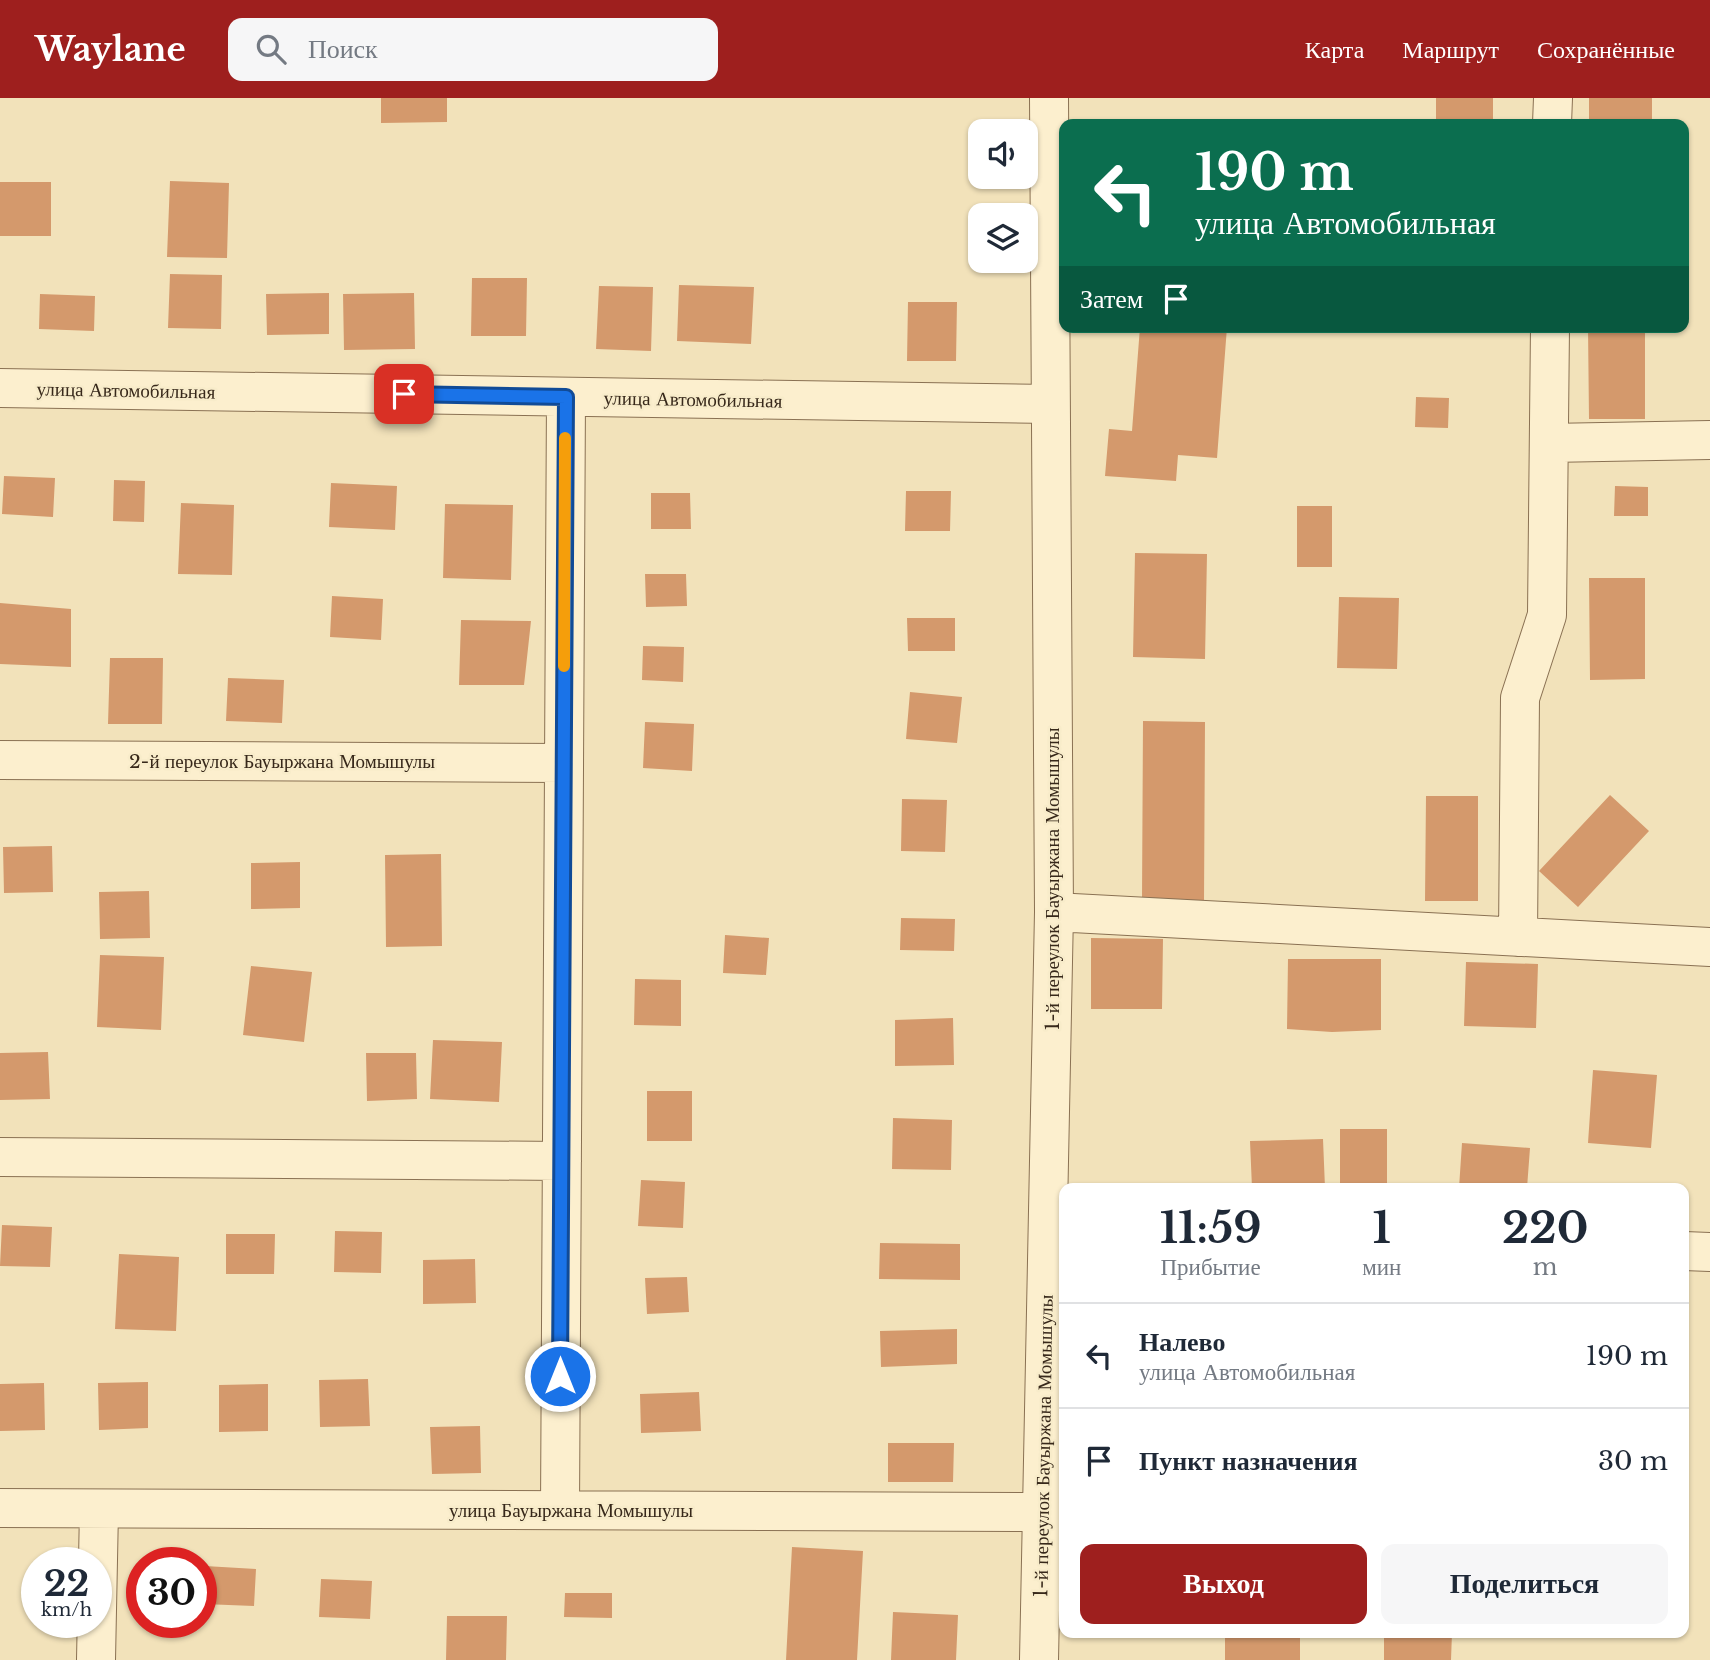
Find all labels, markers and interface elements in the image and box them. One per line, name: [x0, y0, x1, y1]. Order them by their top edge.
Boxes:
search box: [228, 18, 718, 81]
text: Waylane: [35, 29, 186, 70]
icon: search: [252, 30, 290, 68]
text: Поиск: [308, 33, 378, 65]
text: Карта: [1305, 35, 1364, 64]
text: Маршрут: [1402, 35, 1499, 64]
text: Сохранённые: [1537, 35, 1675, 64]
map controls: [968, 119, 1038, 273]
button: sound: [968, 119, 1038, 189]
text: 190 m: [1195, 142, 1354, 203]
icon: left: [1080, 147, 1171, 238]
button: layers: [968, 203, 1038, 273]
text: улица Автомобильная: [1195, 203, 1496, 243]
icon: arrive: [1157, 280, 1195, 318]
text: Затем: [1080, 283, 1143, 315]
pin: [374, 364, 434, 424]
icon: arrive: [385, 375, 423, 413]
street label: улица Автомобильная: [36, 377, 216, 404]
street label: улица Автомобильная: [603, 386, 783, 413]
street label: 1-й переулок Бауыржана Момышулы: [1041, 727, 1064, 1030]
street label: 2-й переулок Бауыржана Момышулы: [129, 750, 435, 773]
text: 11:59: [1160, 1202, 1262, 1254]
text: 1: [1373, 1202, 1391, 1254]
text: 220: [1502, 1202, 1588, 1254]
text: Прибытие: [1160, 1253, 1261, 1281]
text: мин: [1362, 1253, 1401, 1281]
text: m: [1533, 1253, 1558, 1281]
street label: 1-й переулок Бауыржана Момышулы: [1029, 1294, 1058, 1598]
text: Налево: [1139, 1326, 1225, 1358]
icon: left: [1080, 1337, 1118, 1375]
position arrow: [523, 1339, 597, 1413]
text: 190 m: [1586, 1340, 1668, 1372]
text: улица Автомобильная: [1139, 1358, 1355, 1386]
icon: arrive: [1080, 1442, 1118, 1480]
text: Пункт назначения: [1139, 1445, 1357, 1477]
text: 30 m: [1598, 1445, 1668, 1477]
street label: улица Бауыржана Момышулы: [449, 1499, 693, 1522]
button: Выход: [1080, 1544, 1367, 1624]
button: Поделиться: [1381, 1544, 1668, 1624]
speed limit sign: 30: [126, 1547, 217, 1638]
text: 22: [44, 1562, 89, 1605]
text: km/h: [41, 1599, 92, 1621]

